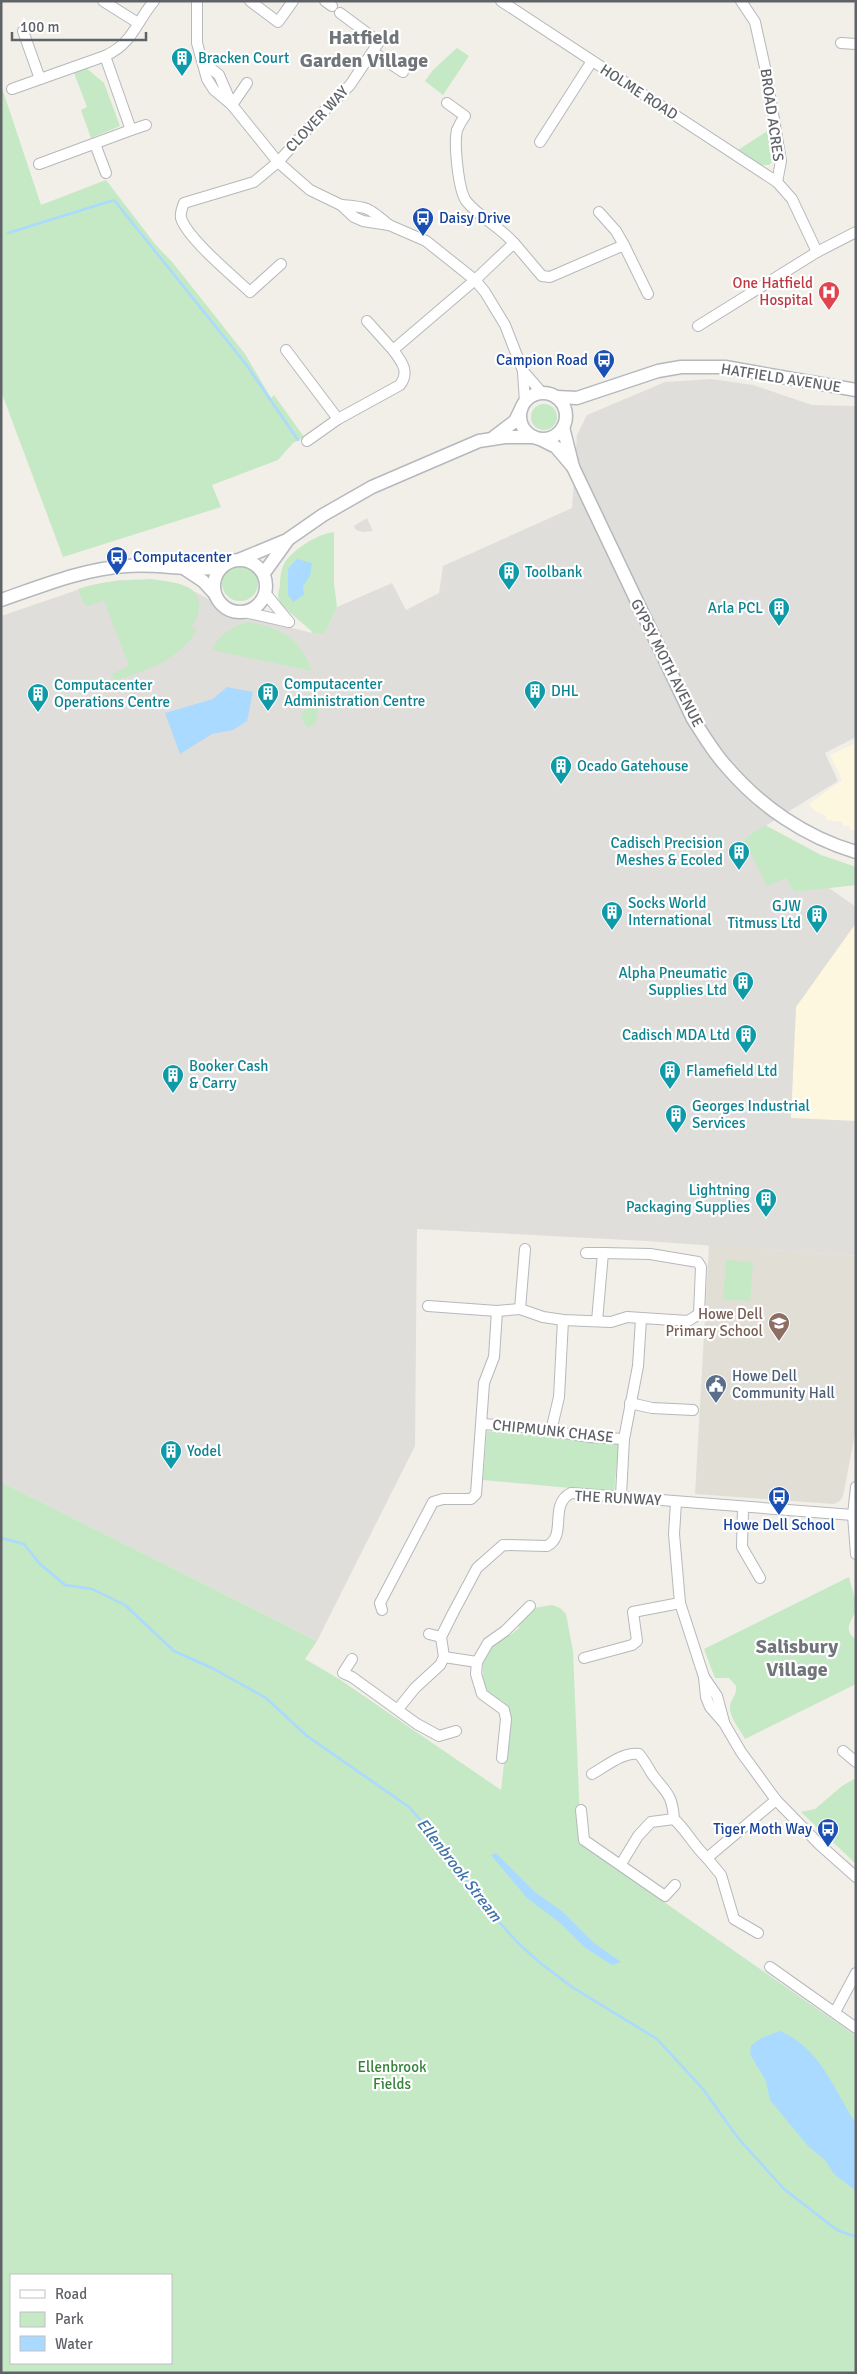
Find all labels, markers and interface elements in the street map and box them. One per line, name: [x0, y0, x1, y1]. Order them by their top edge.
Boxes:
scale bar: [12, 10, 146, 42]
text: 100 m: [20, 18, 60, 36]
district label: Hatfield Garden Village: [300, 25, 428, 73]
building icon: Bracken Court: [170, 46, 194, 77]
place label: Bracken Court: [198, 49, 289, 67]
street label: HOLME ROAD: [597, 60, 681, 124]
street label: BROAD ACRES: [757, 67, 787, 163]
street label: CLOVER WAY: [282, 82, 352, 156]
bus stop icon: Daisy Drive: [411, 206, 435, 237]
place label: Daisy Drive: [439, 209, 511, 227]
place label: One Hatfield Hospital: [733, 274, 813, 309]
hospital icon: One Hatfield Hospital: [817, 280, 841, 311]
bus stop icon: Campion Road: [592, 348, 616, 379]
place label: Campion Road: [496, 351, 588, 369]
street label: HATFIELD AVENUE: [720, 360, 842, 396]
bus stop icon: Computacenter: [105, 545, 129, 576]
place label: Computacenter: [133, 548, 232, 566]
building icon: Toolbank: [497, 560, 521, 591]
place label: Toolbank: [525, 563, 583, 581]
street label: GYPSY MOTH AVENUE: [627, 596, 707, 730]
building icon: Arla PCL: [767, 596, 791, 627]
place label: Arla PCL: [708, 599, 763, 617]
place label: Computacenter Administration Centre: [284, 675, 425, 710]
place label: Computacenter Operations Centre: [54, 676, 170, 711]
building icon: DHL: [523, 679, 547, 710]
building icon: Computacenter Administration Centre: [256, 681, 280, 712]
building icon: Computacenter Operations Centre: [26, 682, 50, 713]
place label: DHL: [551, 682, 579, 700]
building icon: Ocado Gatehouse: [549, 754, 573, 785]
place label: Ocado Gatehouse: [577, 757, 689, 775]
place label: Cadisch Precision Meshes & Ecoled: [610, 834, 723, 869]
building icon: Cadisch Precision Meshes & Ecoled: [727, 840, 751, 871]
place label: Socks World International: [628, 894, 712, 929]
place label: GJW Titmuss Ltd: [727, 897, 801, 932]
building icon: Socks World International: [600, 900, 624, 931]
building icon: GJW Titmuss Ltd: [805, 903, 829, 934]
place label: Alpha Pneumatic Supplies Ltd: [618, 964, 727, 999]
building icon: Alpha Pneumatic Supplies Ltd: [731, 970, 755, 1001]
building icon: Cadisch MDA Ltd: [734, 1023, 758, 1054]
place label: Cadisch MDA Ltd: [622, 1026, 730, 1044]
place label: Booker Cash & Carry: [189, 1057, 269, 1092]
building icon: Flamefield Ltd: [658, 1059, 682, 1090]
place label: Flamefield Ltd: [686, 1062, 778, 1080]
building icon: Booker Cash & Carry: [161, 1063, 185, 1094]
place label: Georges Industrial Services: [692, 1097, 810, 1132]
building icon: Georges Industrial Services: [664, 1103, 688, 1134]
place label: Lightning Packaging Supplies: [626, 1181, 750, 1216]
building icon: Lightning Packaging Supplies: [754, 1187, 778, 1218]
place label: Howe Dell Primary School: [666, 1305, 763, 1340]
school or university icon: Howe Dell Primary School: [767, 1311, 791, 1342]
place label: Howe Dell Community Hall: [732, 1367, 835, 1402]
public building icon: Howe Dell Community Hall: [704, 1373, 728, 1404]
street label: CHIPMUNK CHASE: [492, 1416, 614, 1446]
building icon: Yodel: [159, 1439, 183, 1470]
place label: Yodel: [187, 1442, 221, 1460]
bus stop icon: Howe Dell School: [767, 1485, 791, 1516]
street label: THE RUNWAY: [574, 1487, 662, 1509]
place label: Howe Dell School: [723, 1516, 835, 1534]
district label: Salisbury Village: [756, 1634, 838, 1682]
water label: Ellenbrook Stream: [412, 1814, 506, 1927]
bus stop icon: Tiger Moth Way: [816, 1817, 840, 1848]
place label: Tiger Moth Way: [713, 1820, 812, 1838]
park label: Ellenbrook Fields: [358, 2058, 427, 2093]
legend: [10, 2274, 172, 2364]
text: Road: [55, 2285, 87, 2303]
text: Park: [55, 2310, 84, 2328]
text: Water: [55, 2335, 93, 2353]

